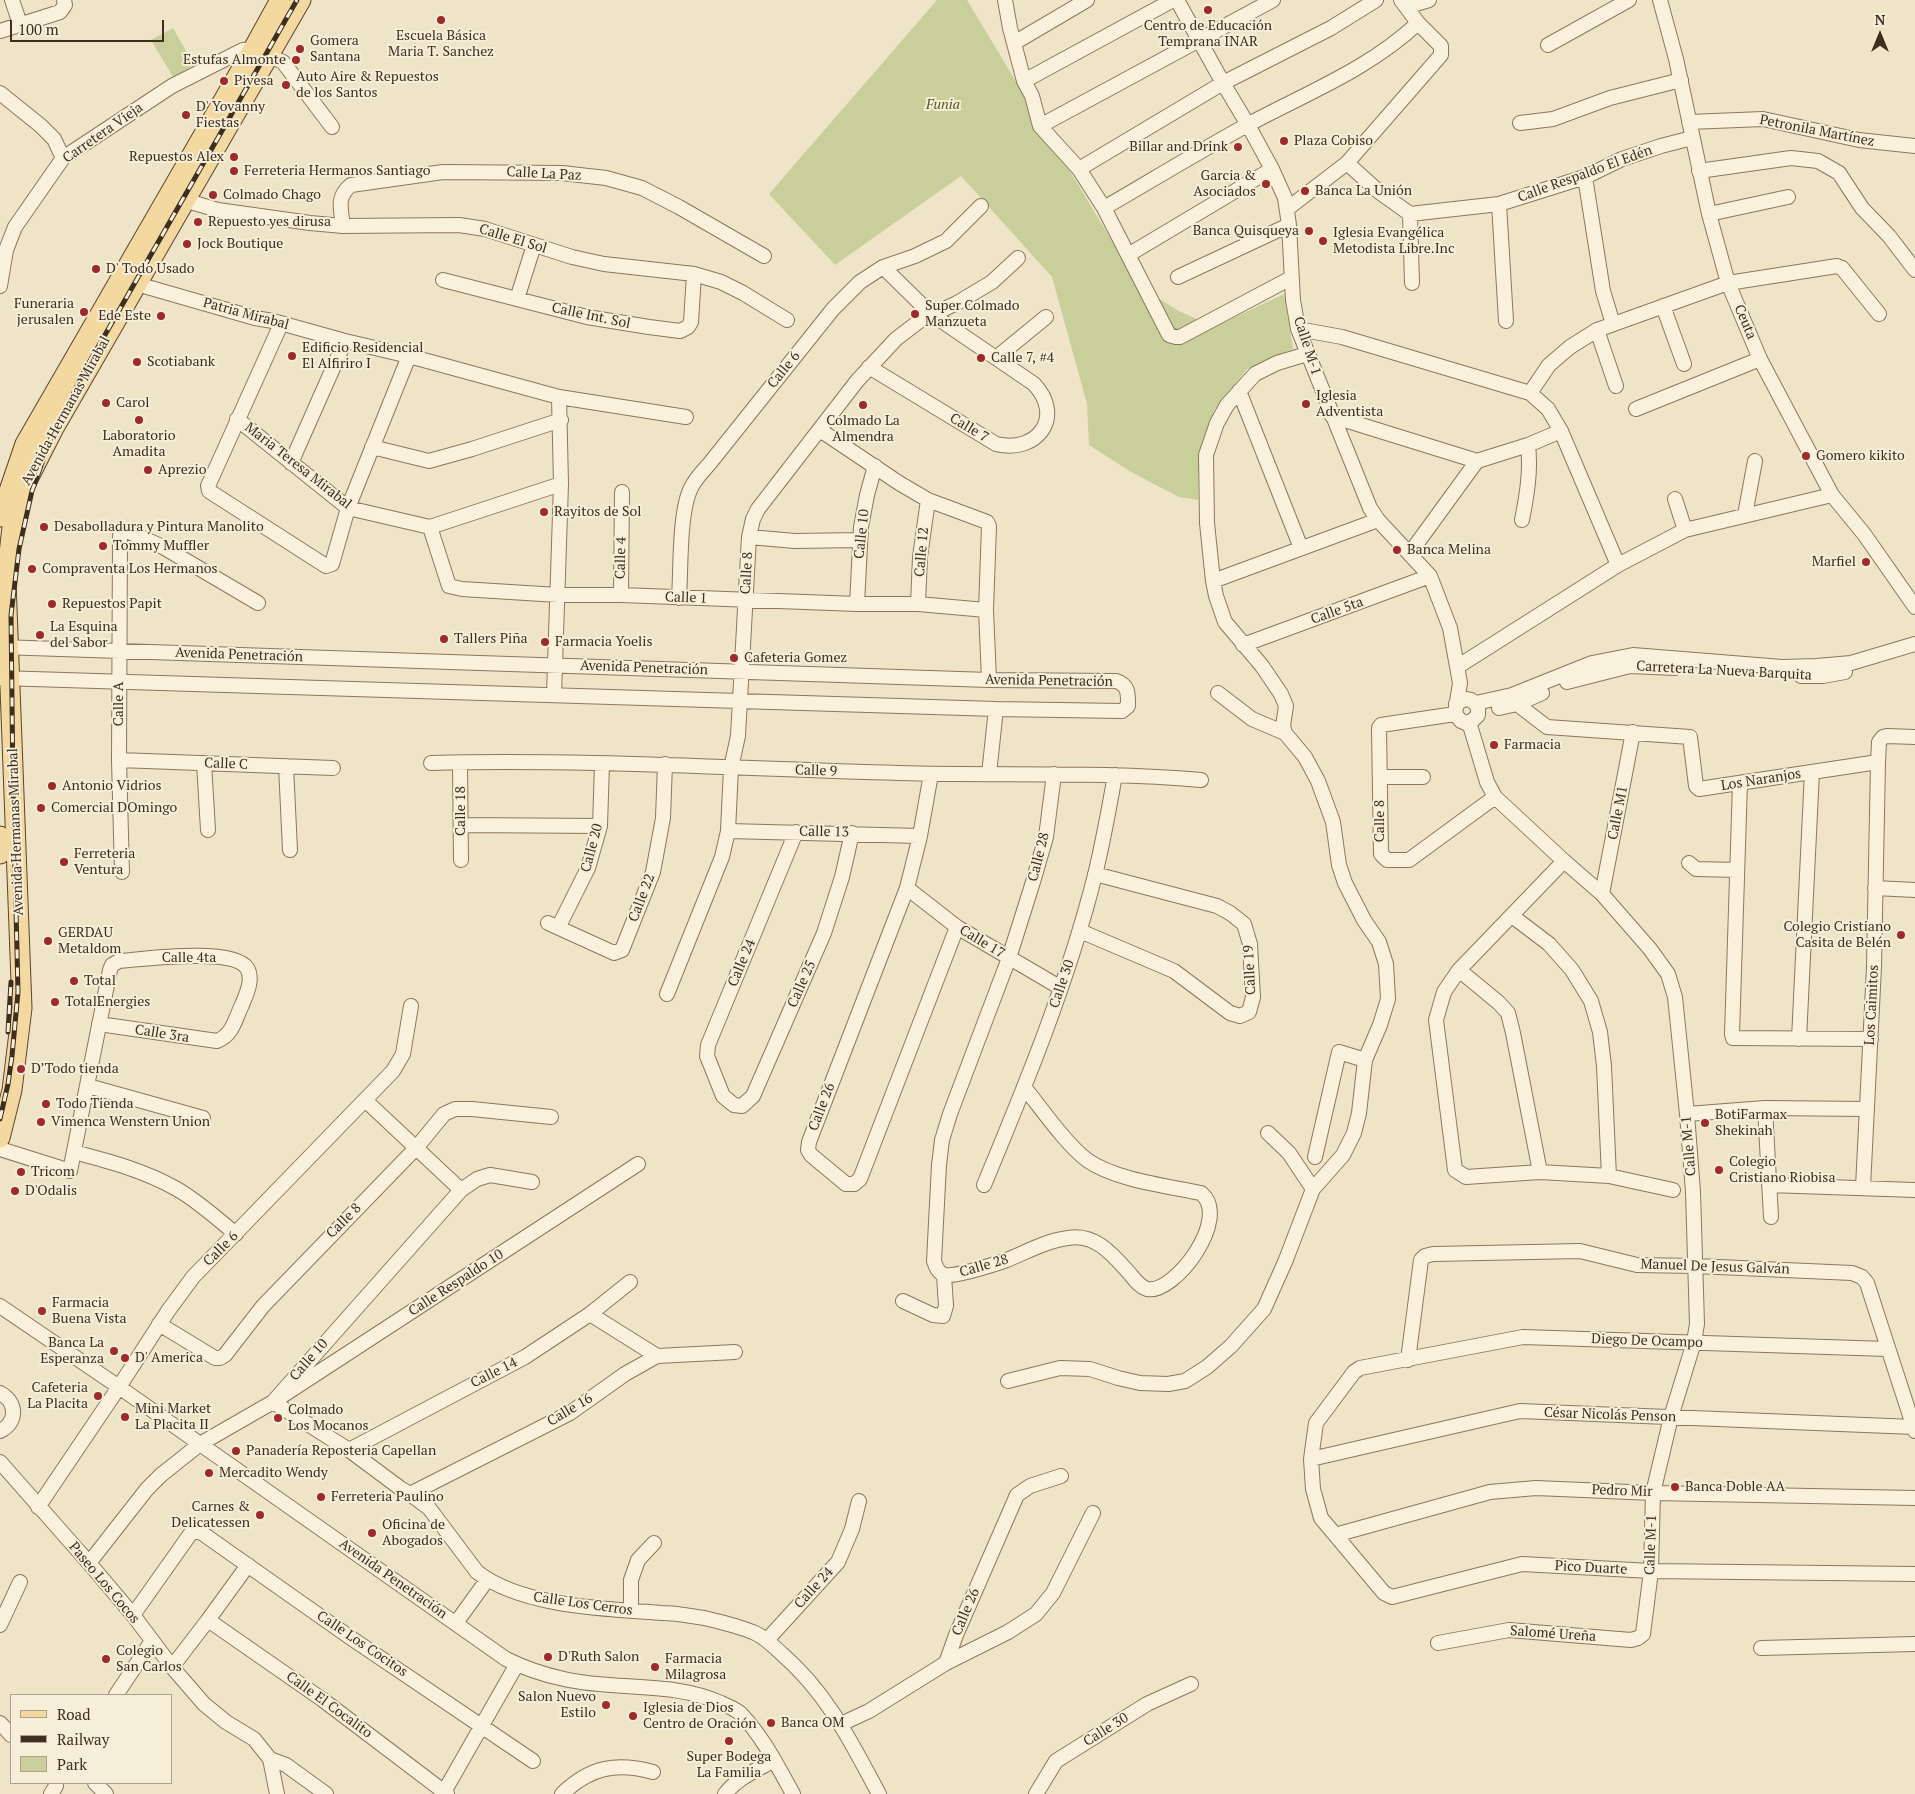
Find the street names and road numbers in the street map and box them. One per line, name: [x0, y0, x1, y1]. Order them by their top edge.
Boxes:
street label: Carretera Vieja: [60, 99, 146, 167]
street label: Petronila Martínez: [1758, 112, 1876, 150]
street label: Calle Respaldo El Edén: [1515, 142, 1655, 206]
street label: Calle La Paz: [506, 164, 582, 184]
street label: Calle El Sol: [477, 221, 549, 257]
street label: Patria Mirabal: [201, 294, 291, 334]
street label: Calle Int. Sol: [550, 299, 632, 333]
street label: Ceuta: [1730, 302, 1760, 342]
street label: Calle M-1: [1290, 315, 1324, 377]
street label: Avenida Hermanas Mirabal: [18, 334, 114, 488]
street label: Calle 6: [764, 348, 804, 392]
street label: Calle 7: [946, 410, 992, 446]
street label: Maria Teresa Mirabal: [241, 419, 355, 513]
street label: Calle 10: [851, 508, 873, 560]
street label: Calle 12: [911, 526, 933, 578]
street label: Calle 4: [612, 537, 630, 579]
street label: Calle 8: [738, 551, 756, 595]
street label: Calle 1: [665, 589, 707, 607]
street label: Calle 5ta: [1308, 594, 1366, 628]
street label: Avenida Penetración: [175, 644, 303, 666]
street label: Avenida Penetración: [580, 657, 708, 679]
street label: Carretera La Nueva Barquita: [1636, 658, 1812, 684]
street label: Avenida Penetración: [985, 671, 1113, 691]
street label: Calle A: [111, 682, 127, 726]
street label: Avenida Hermanas Mirabal: [5, 748, 27, 916]
street label: Calle C: [204, 755, 248, 773]
street label: Calle 9: [795, 762, 837, 780]
street label: Los Naranjos: [1720, 765, 1802, 795]
street label: Calle M1: [1605, 785, 1631, 841]
street label: Calle 18: [453, 786, 469, 836]
street label: Calle 8: [1372, 800, 1388, 842]
street label: Calle 20: [577, 822, 607, 874]
street label: Calle 13: [799, 823, 849, 841]
street label: Calle 28: [1025, 831, 1053, 883]
street label: Calle 22: [625, 872, 659, 924]
street label: Calle 17: [956, 922, 1008, 962]
street label: Calle 24: [725, 937, 759, 989]
street label: Calle 19: [1240, 945, 1260, 995]
street label: Calle 4ta: [162, 950, 216, 966]
street label: Calle 25: [784, 958, 820, 1010]
street label: Calle 30: [1046, 958, 1078, 1010]
street label: Los Caimitos: [1862, 964, 1882, 1046]
street label: Calle 3ra: [134, 1021, 190, 1047]
street label: Calle 26: [805, 1081, 839, 1133]
street label: Calle M-1: [1678, 1115, 1700, 1177]
street label: Calle 8: [323, 1200, 365, 1242]
street label: Calle 6: [200, 1228, 242, 1270]
street label: Calle Respaldo 10: [405, 1246, 507, 1320]
street label: Calle 28: [958, 1251, 1010, 1281]
street label: Manuel De Jesus Galván: [1640, 1256, 1790, 1278]
street label: Diego De Ocampo: [1591, 1331, 1703, 1351]
street label: Calle 10: [286, 1336, 332, 1384]
street label: Calle 14: [468, 1354, 520, 1392]
street label: Calle 16: [544, 1390, 596, 1430]
street label: César Nicolás Penson: [1544, 1404, 1676, 1426]
street label: Pedro Mir: [1591, 1482, 1653, 1500]
street label: Calle M-1: [1642, 1514, 1660, 1576]
street label: Avenida Penetración: [336, 1535, 450, 1623]
street label: Paseo Los Cocos: [65, 1539, 143, 1627]
street label: Pico Duarte: [1554, 1558, 1628, 1578]
street label: Calle 24: [791, 1564, 837, 1612]
street label: Calle 26: [949, 1586, 983, 1638]
street label: Calle Los Cerros: [532, 1589, 634, 1619]
street label: Calle Los Cocitos: [313, 1607, 411, 1681]
street label: Salomé Ureña: [1509, 1623, 1597, 1645]
street label: Calle El Cocalito: [283, 1668, 375, 1742]
street label: Calle 30: [1080, 1710, 1132, 1750]

